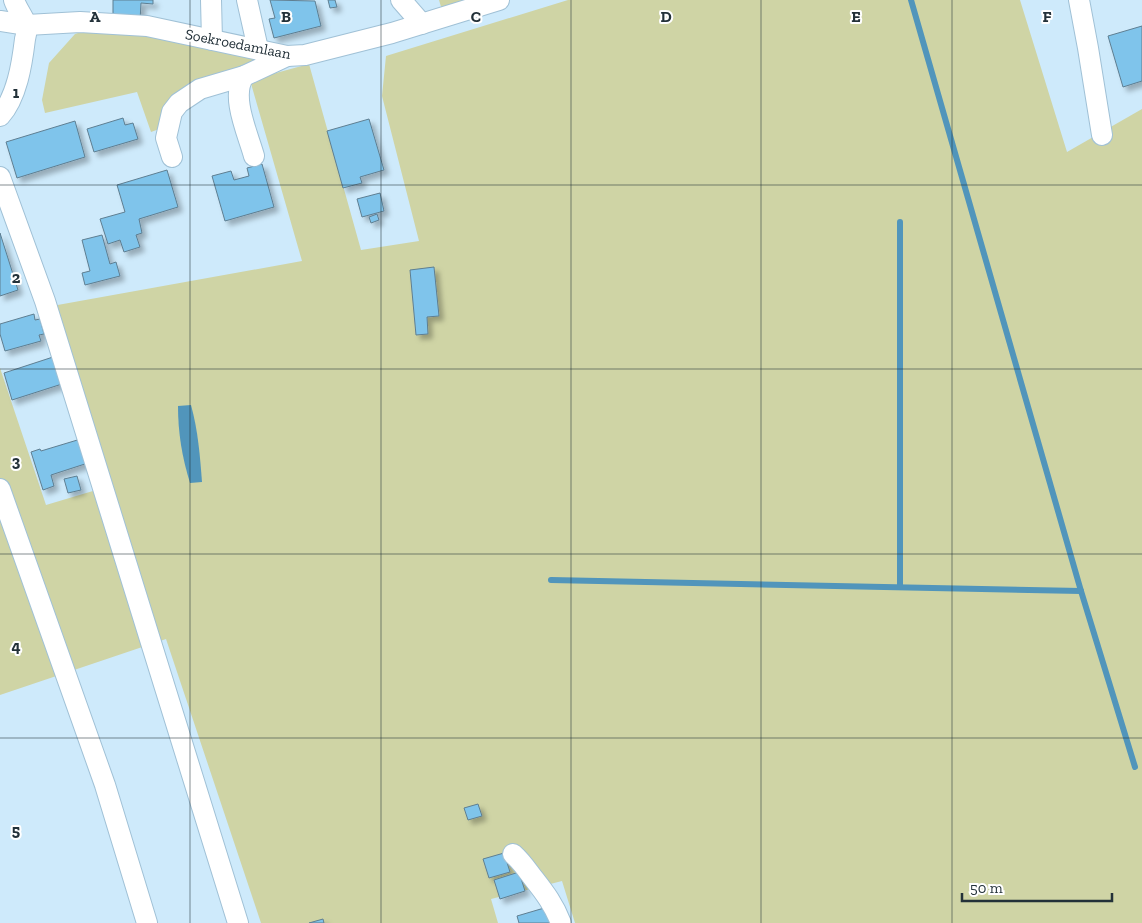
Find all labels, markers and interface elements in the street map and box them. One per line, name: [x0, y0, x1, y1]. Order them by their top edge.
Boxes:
text: A: [90, 7, 101, 26]
text: B: [281, 7, 291, 26]
text: C: [471, 7, 481, 26]
text: D: [660, 7, 672, 26]
text: E: [851, 7, 861, 26]
text: F: [1042, 7, 1052, 26]
street label: Soekroedamlaan: [184, 25, 293, 63]
text: 1: [13, 83, 20, 102]
text: 2: [12, 268, 21, 287]
text: 3: [12, 452, 21, 471]
text: 4: [11, 637, 21, 656]
text: 5: [12, 821, 20, 840]
scale bar: [962, 870, 1112, 902]
text: 50 m: [970, 879, 1003, 897]

